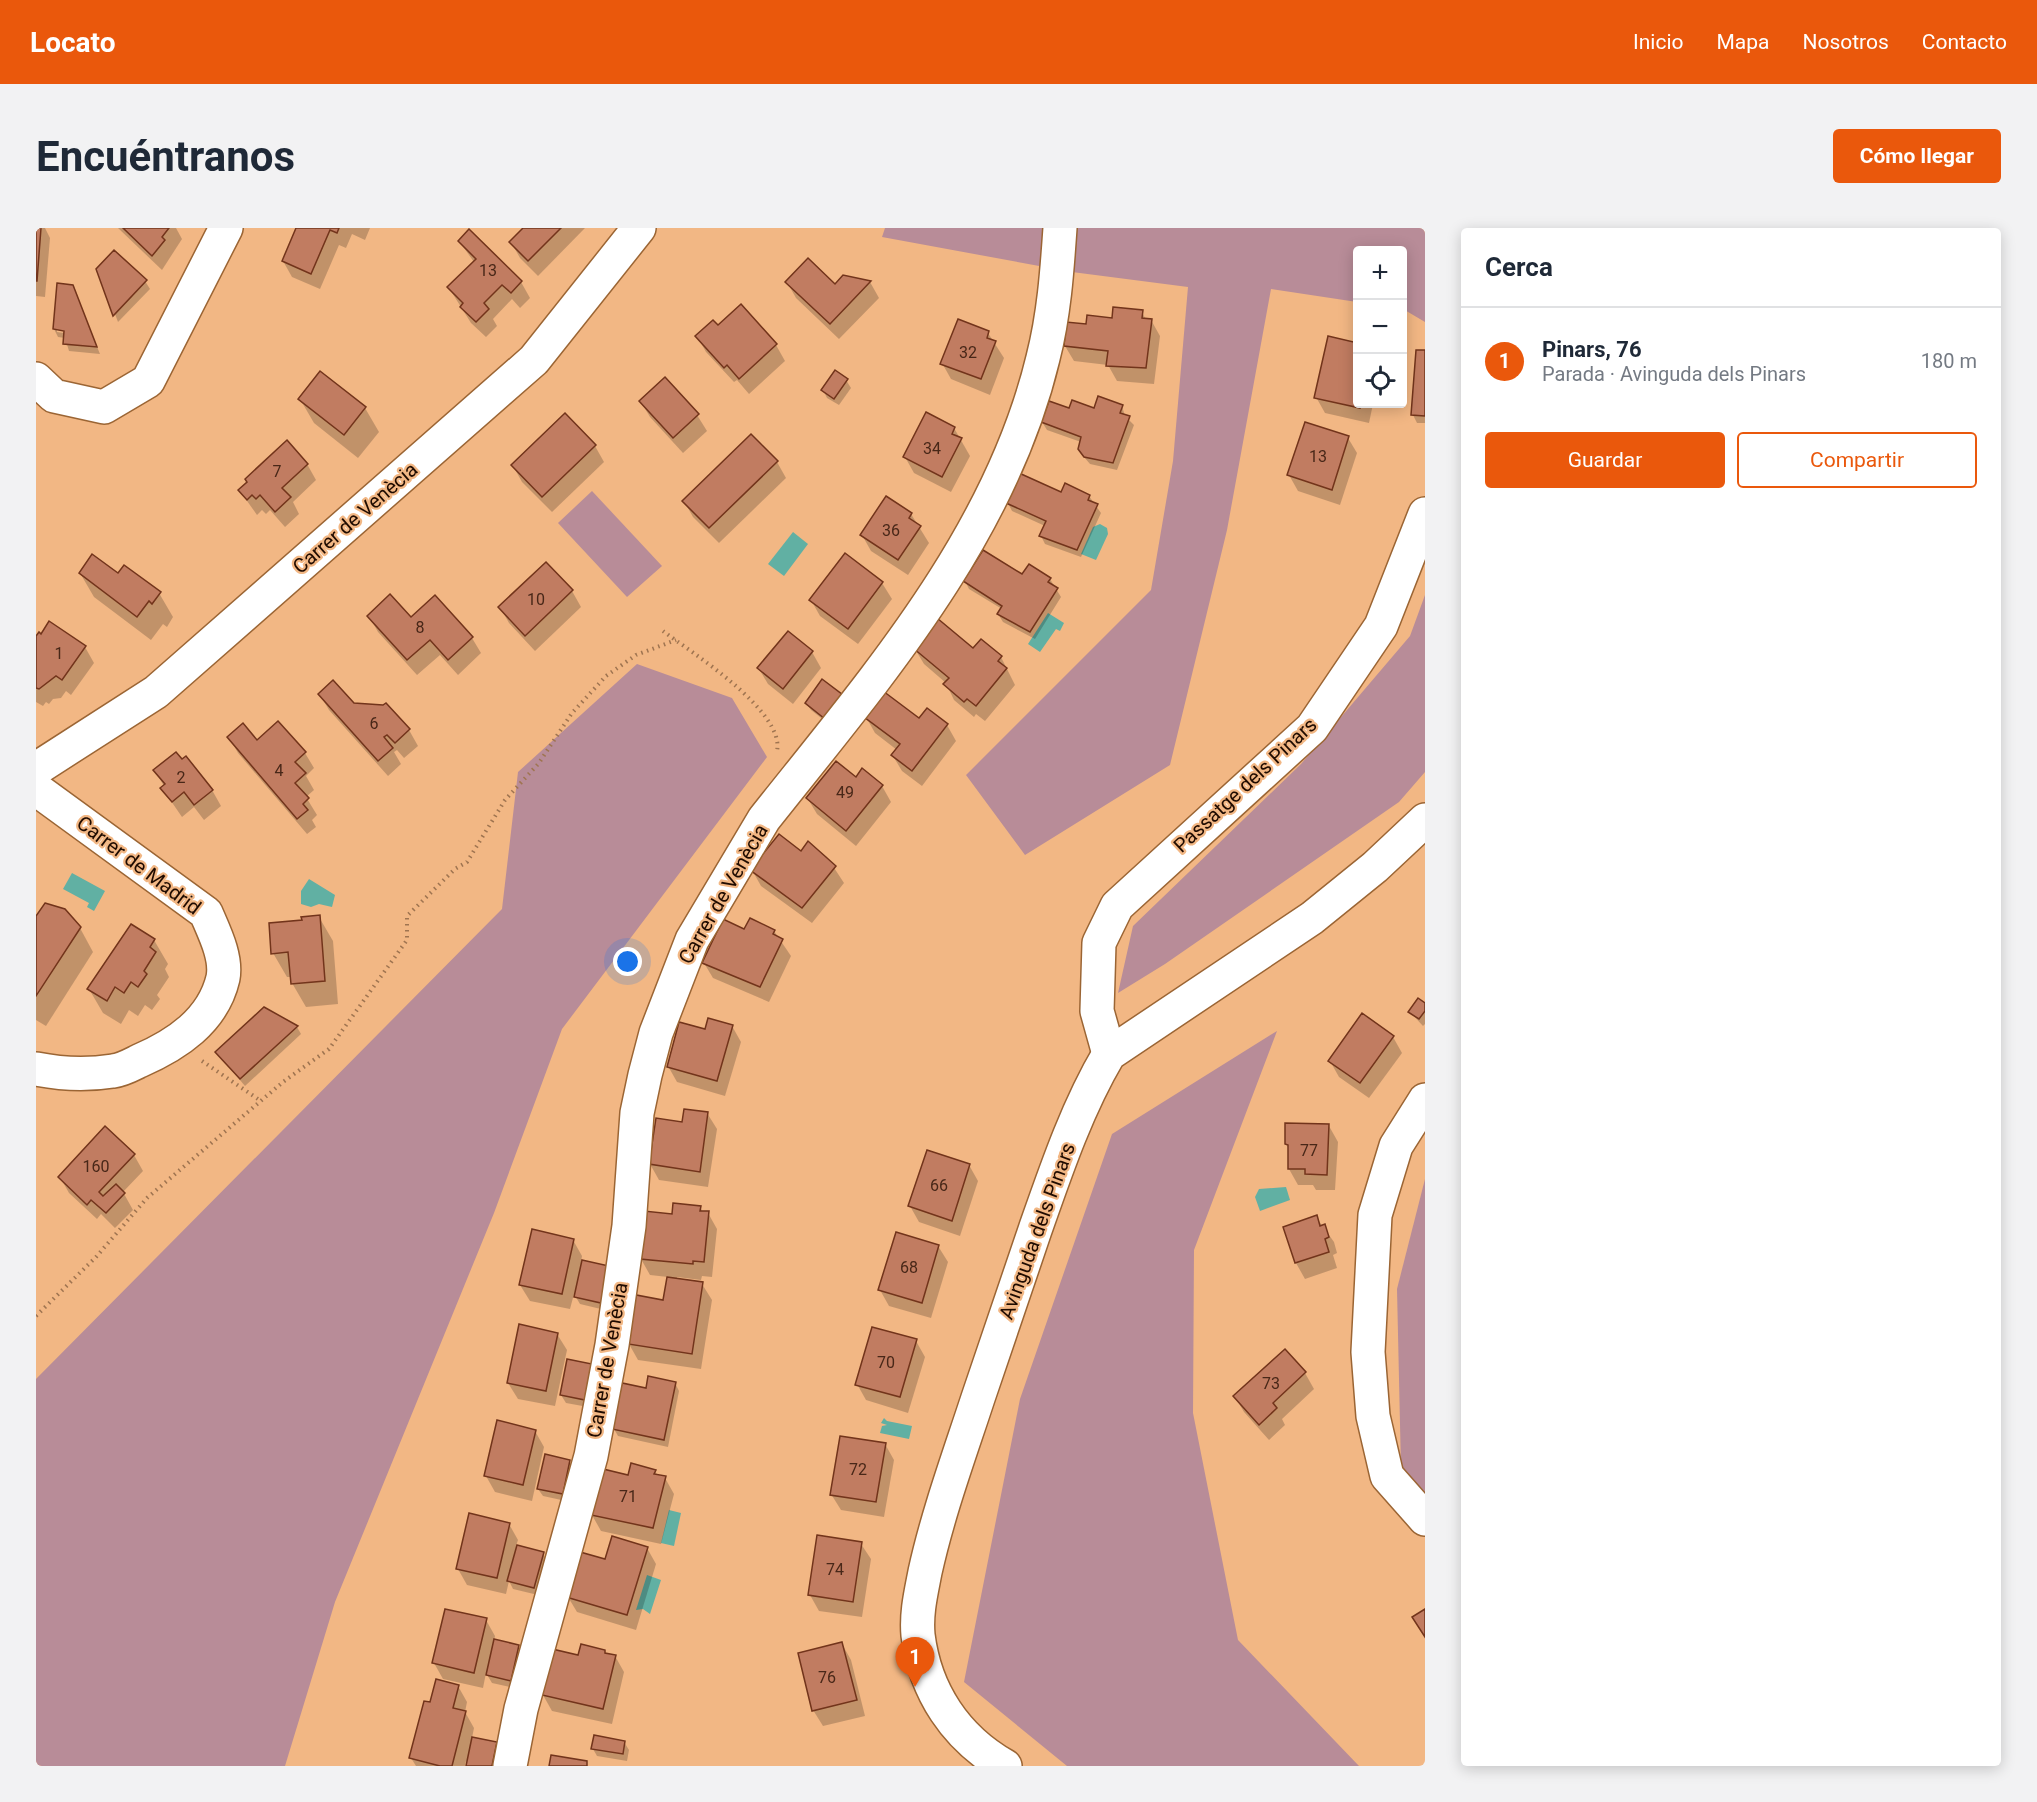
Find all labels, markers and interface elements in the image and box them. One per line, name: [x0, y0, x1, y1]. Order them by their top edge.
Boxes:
text: Locato: [30, 26, 115, 59]
text: Inicio: [1633, 30, 1683, 54]
text: Mapa: [1716, 30, 1769, 54]
text: Nosotros: [1802, 30, 1889, 54]
text: Contacto: [1922, 30, 2007, 54]
button: Cómo llegar: [1833, 129, 2001, 183]
text: Encuéntranos: [36, 132, 295, 181]
map controls: [1353, 246, 1407, 408]
button: +: [1353, 246, 1407, 300]
text: Cerca: [1485, 252, 1553, 282]
house number: 13: [479, 261, 497, 280]
button: −: [1353, 300, 1407, 354]
text: Pinars, 76: [1542, 337, 1642, 362]
house number: 32: [959, 343, 977, 362]
text: 1: [1499, 349, 1510, 373]
text: 180 m: [1921, 349, 1977, 373]
button: locate: [1353, 354, 1407, 408]
text: Parada · Avinguda dels Pinars: [1542, 362, 1806, 386]
button: Guardar: [1485, 432, 1725, 488]
button: Compartir: [1737, 432, 1977, 488]
house number: 34: [923, 439, 941, 458]
house number: 13: [1309, 447, 1327, 466]
street label: Carrer de Venècia: [288, 457, 422, 579]
house number: 7: [273, 462, 282, 481]
house number: 36: [882, 521, 900, 540]
house number: 10: [527, 590, 545, 609]
house number: 8: [416, 618, 425, 637]
house number: 1: [55, 644, 64, 663]
street label: Passatge dels Pinars: [1169, 713, 1321, 857]
house number: 6: [370, 714, 379, 733]
house number: 4: [275, 761, 284, 780]
house number: 2: [177, 768, 186, 787]
house number: 49: [836, 783, 854, 802]
street label: Carrer de Madrid: [72, 811, 206, 919]
street label: Carrer de Venècia: [673, 820, 773, 968]
your location: [613, 947, 642, 976]
street label: Avinguda dels Pinars: [994, 1139, 1080, 1323]
house number: 77: [1300, 1141, 1318, 1160]
house number: 160: [83, 1157, 109, 1176]
house number: 66: [930, 1176, 948, 1195]
house number: 68: [900, 1258, 918, 1277]
street label: Carrer de Venècia: [582, 1280, 632, 1440]
house number: 70: [877, 1353, 895, 1372]
house number: 73: [1262, 1374, 1280, 1393]
house number: 72: [849, 1460, 867, 1479]
house number: 71: [619, 1487, 637, 1506]
house number: 74: [826, 1560, 844, 1579]
pin: 1: [896, 1638, 934, 1687]
house number: 76: [818, 1668, 836, 1687]

